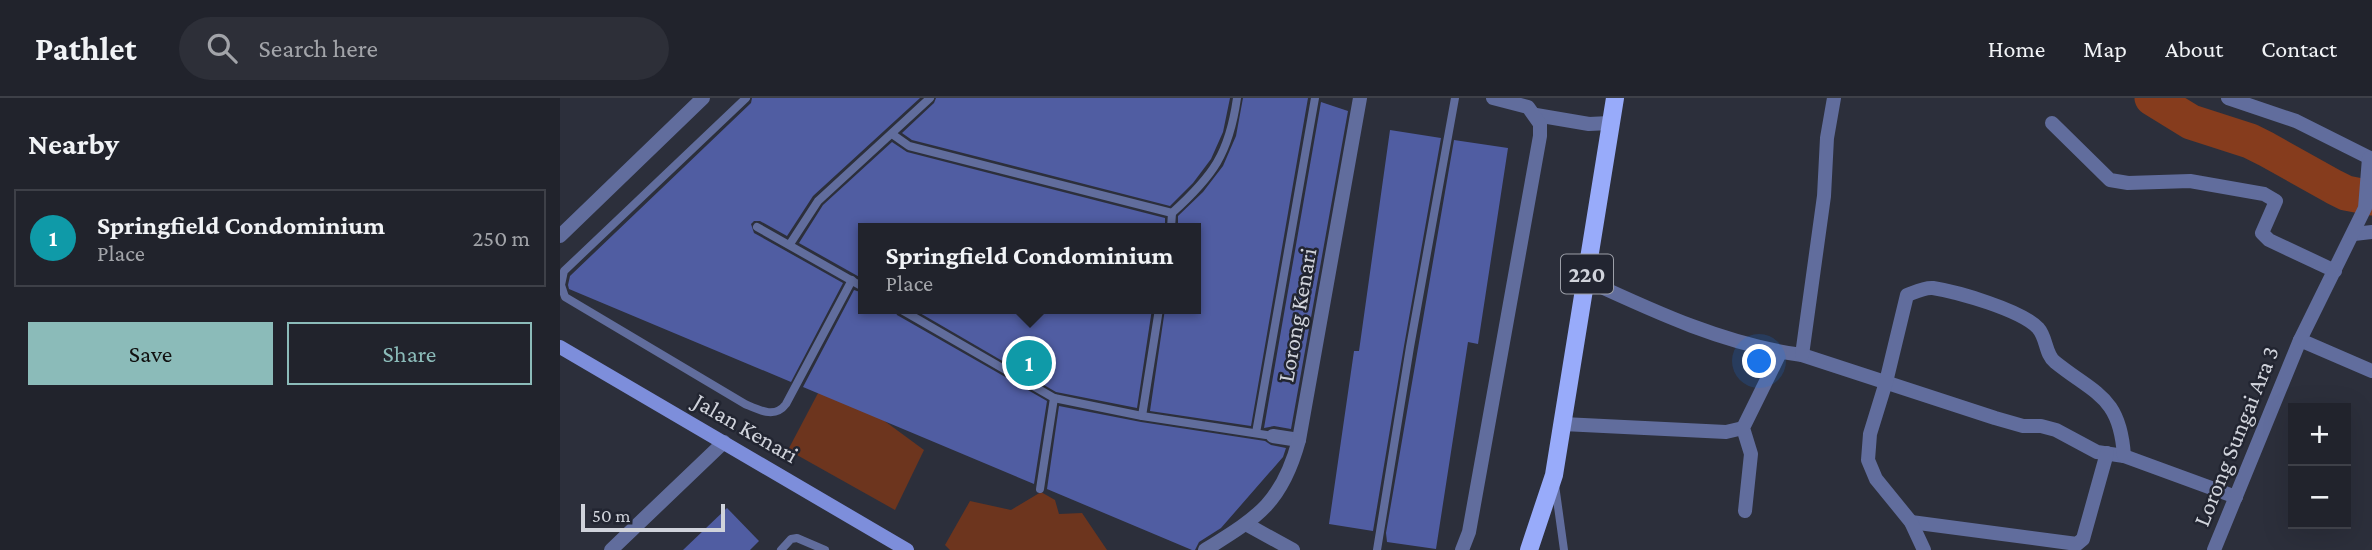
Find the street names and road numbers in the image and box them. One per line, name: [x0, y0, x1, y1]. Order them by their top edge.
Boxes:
street label: Lorong Kenari: [1271, 246, 1322, 384]
road number: 220: [1561, 254, 1613, 294]
street label: Lorong Sungai Ara 3: [2187, 342, 2284, 530]
street label: Jalan Kenari: [688, 386, 803, 468]

